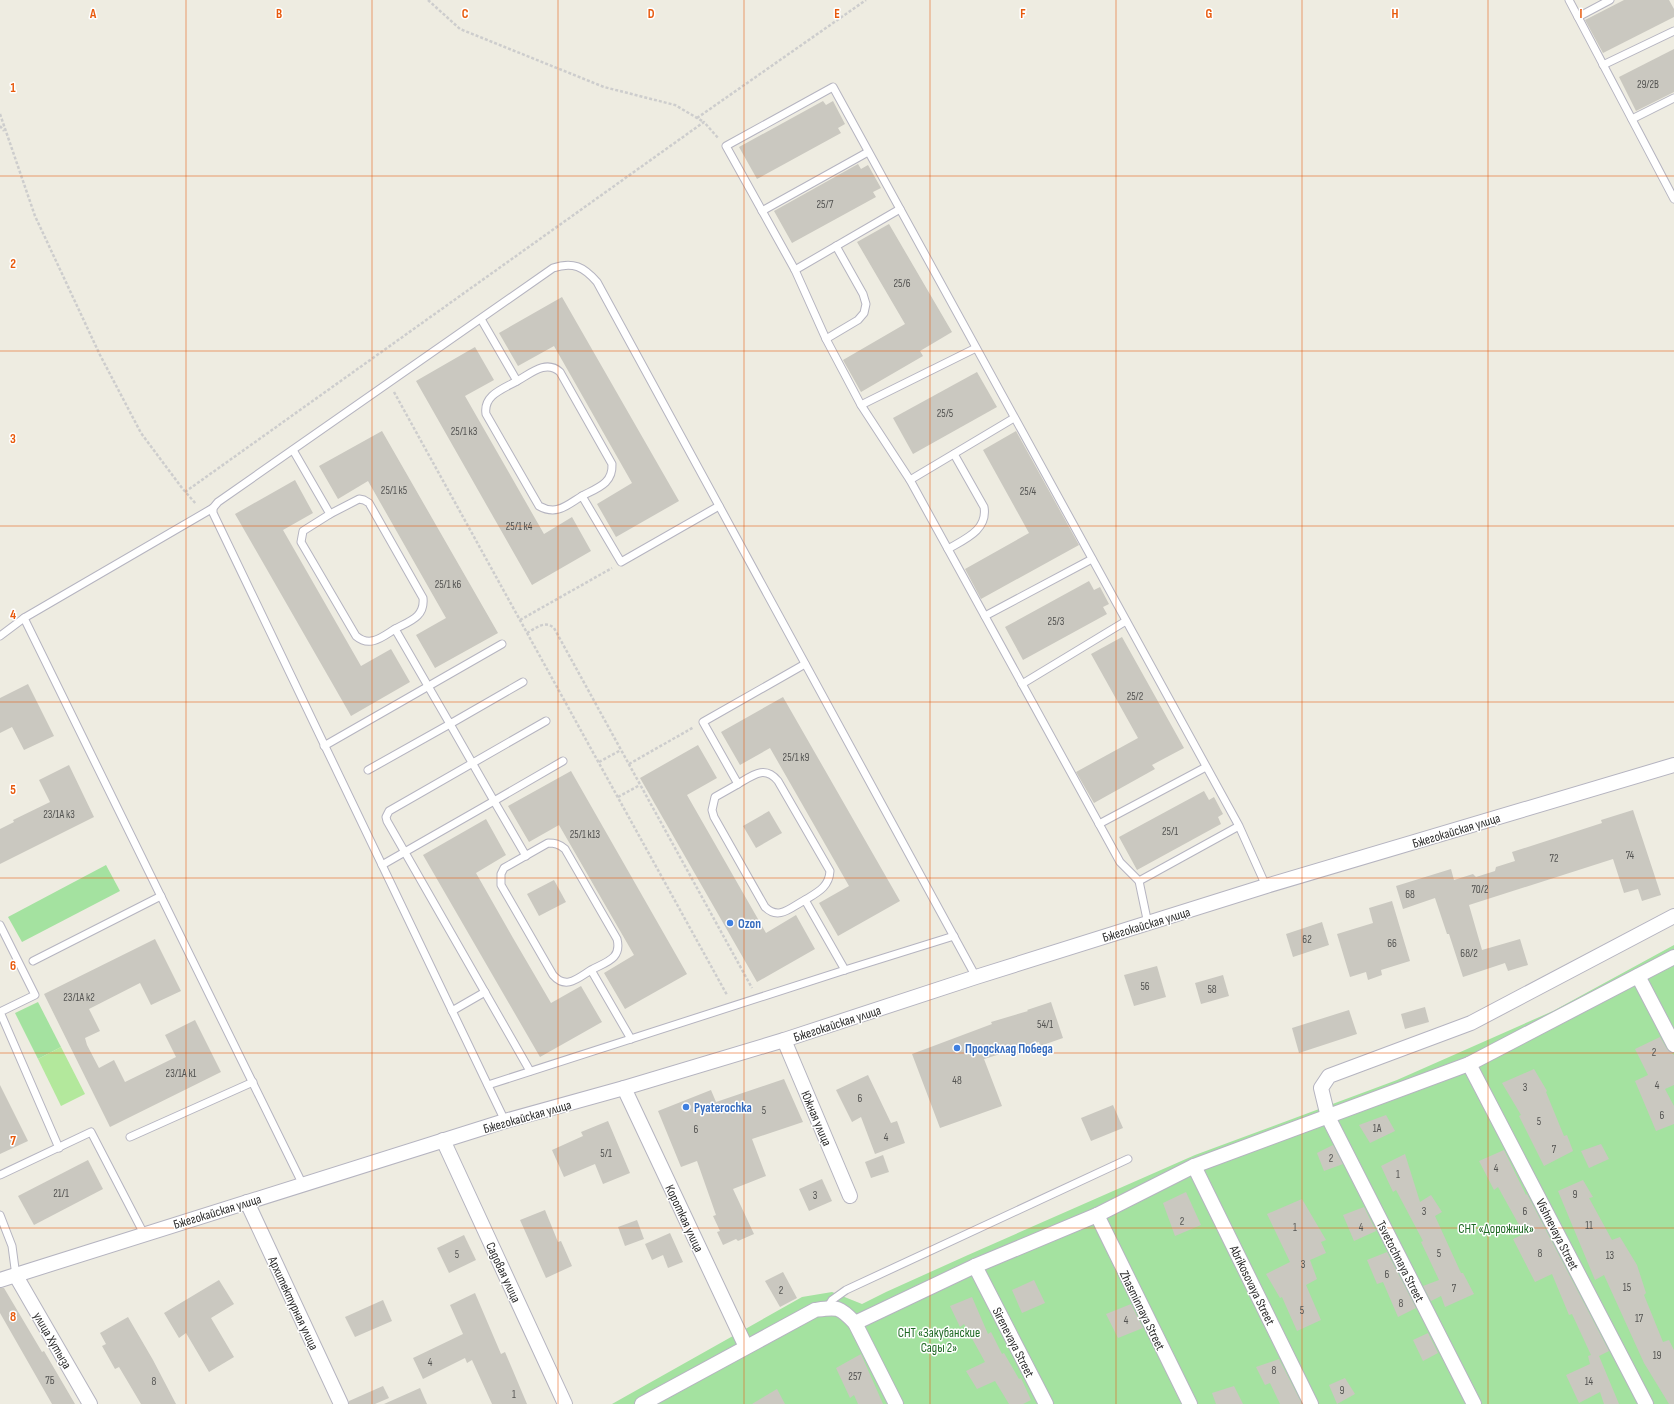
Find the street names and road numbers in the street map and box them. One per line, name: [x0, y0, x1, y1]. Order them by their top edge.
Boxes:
street label: Бжегокайская улица: [1410, 810, 1502, 852]
street label: Бжегокайская улица: [1100, 904, 1192, 946]
street label: Бжегокайская улица: [792, 1002, 883, 1046]
street label: Южная улица: [797, 1088, 835, 1149]
street label: Бжегокайская улица: [481, 1097, 573, 1137]
street label: Короткая улица: [661, 1182, 707, 1255]
street label: Бжегокайская улица: [171, 1191, 263, 1233]
street label: Vishnevaya Street: [1532, 1196, 1582, 1273]
street label: Tsvetochnaya Street: [1373, 1218, 1427, 1305]
street label: Садовая улица: [482, 1240, 524, 1305]
street label: Abrikosovaya Street: [1226, 1242, 1278, 1328]
street label: Архитектурная улица: [264, 1253, 322, 1353]
street label: Zhasminnaya Street: [1116, 1268, 1168, 1353]
street label: Sirenevaya Street: [989, 1305, 1038, 1380]
street label: улица Хутыза: [29, 1309, 75, 1372]

